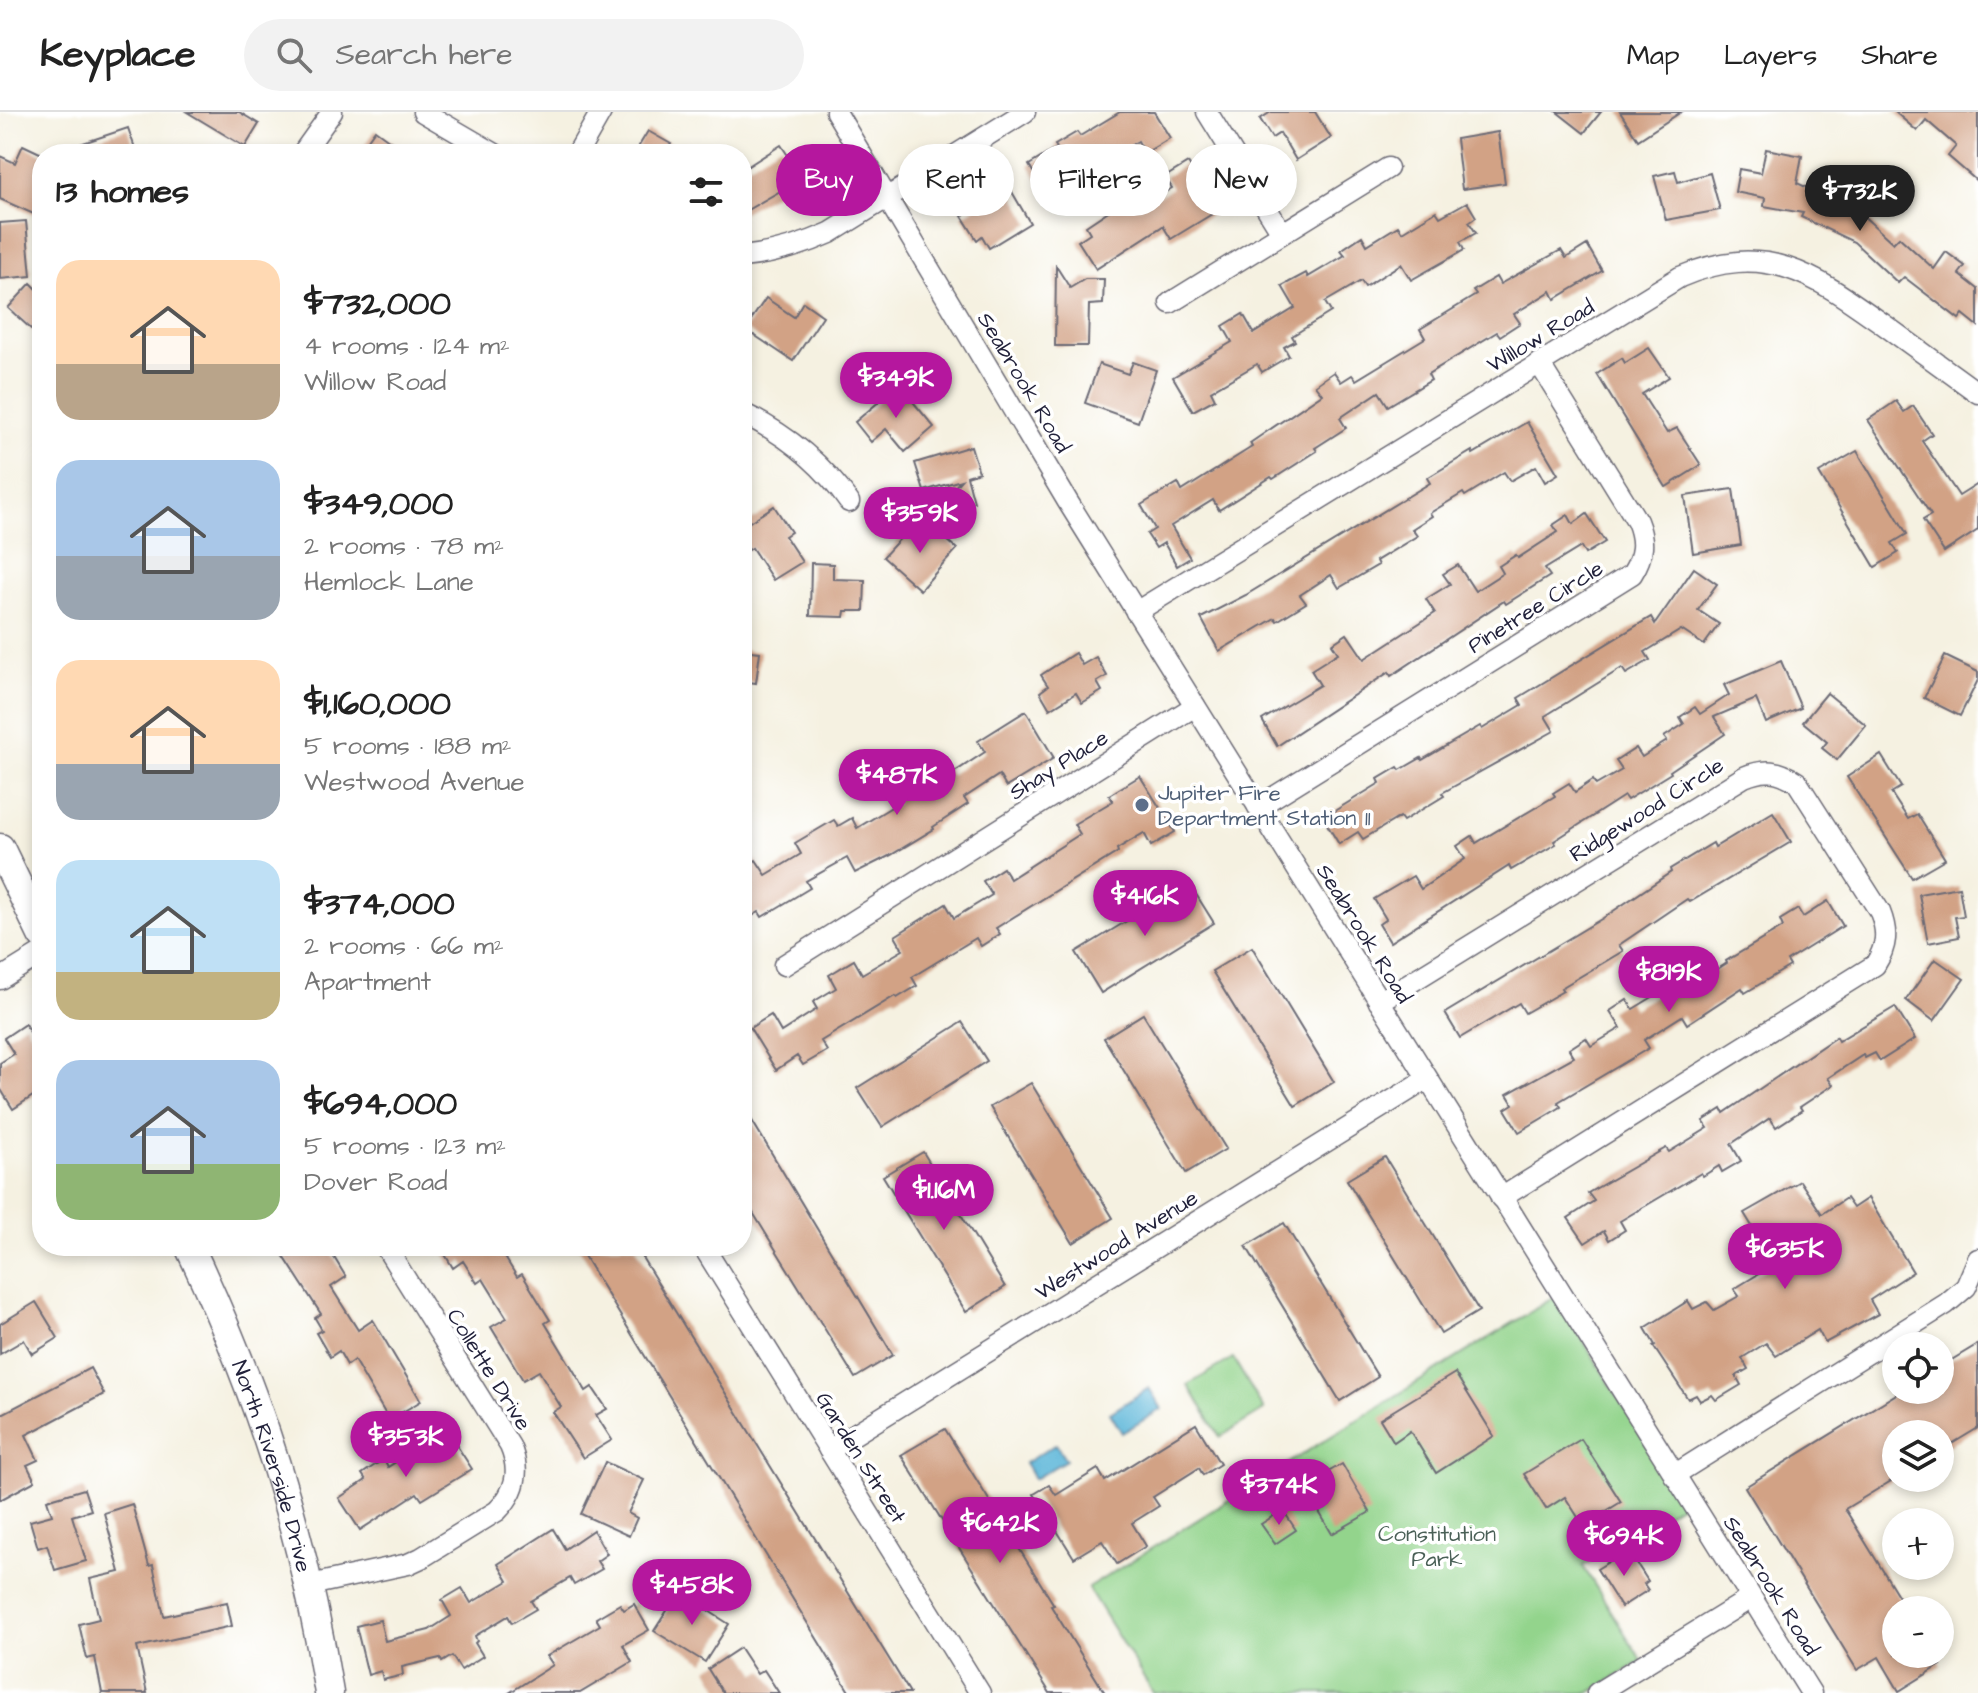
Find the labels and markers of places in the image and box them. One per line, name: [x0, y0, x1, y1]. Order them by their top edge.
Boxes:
pin: $732K: [1804, 165, 1916, 233]
pin: $349K: [840, 352, 952, 420]
pin: $359K: [864, 487, 976, 555]
pin: $487K: [841, 749, 953, 817]
place label: Jupiter Fire Department Station 11: [1158, 778, 1371, 834]
marker: Jupiter Fire Department Station 11: [1133, 796, 1151, 814]
pin: $416K: [1089, 870, 1201, 938]
pin: $819K: [1613, 946, 1725, 1014]
pin: $1.16M: [879, 1164, 1009, 1232]
pin: $635K: [1729, 1223, 1841, 1291]
pin: $353K: [350, 1411, 462, 1479]
pin: $374K: [1223, 1459, 1335, 1527]
pin: $642K: [944, 1497, 1056, 1565]
pin: $694K: [1568, 1510, 1680, 1578]
pin: $458K: [636, 1559, 748, 1627]

